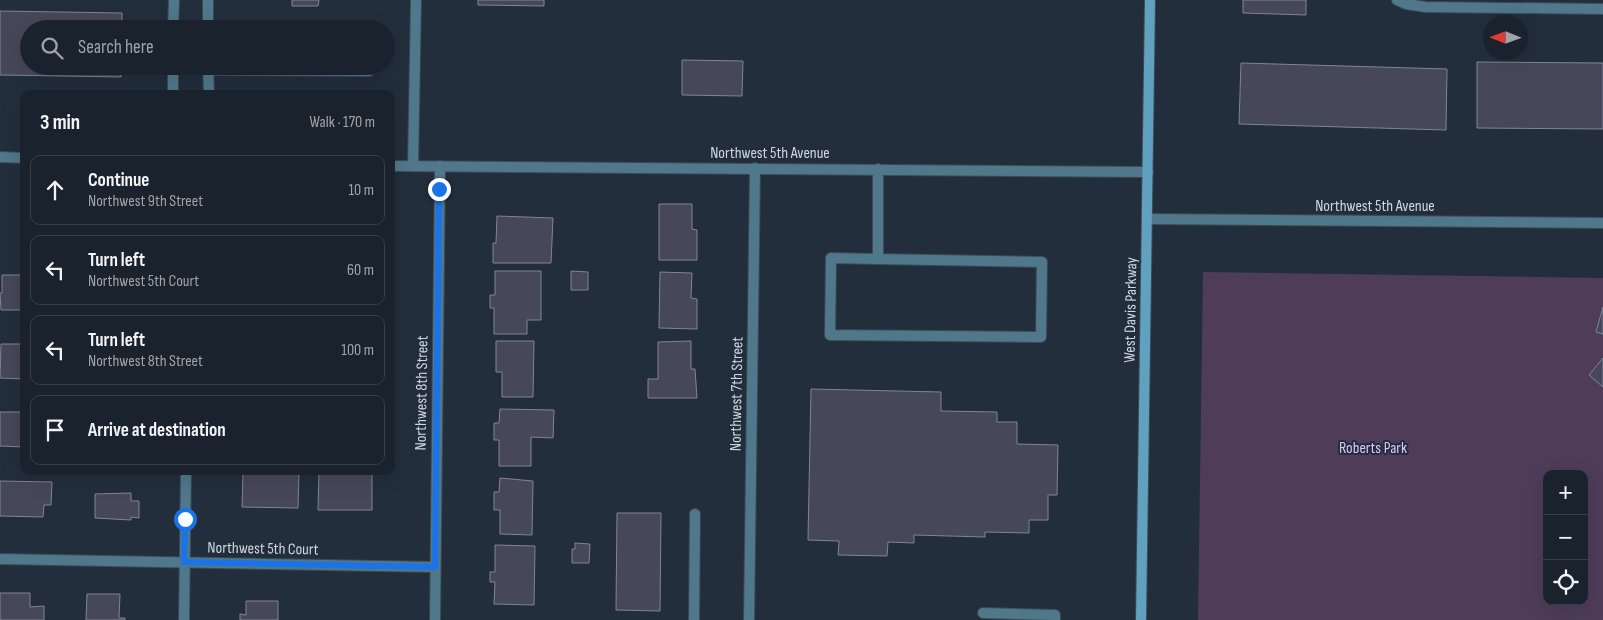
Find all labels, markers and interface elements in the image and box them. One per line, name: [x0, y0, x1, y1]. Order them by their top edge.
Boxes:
north arrow: [1483, 15, 1528, 60]
search box: [20, 20, 395, 75]
icon: search: [38, 34, 66, 62]
text: Search here: [78, 36, 154, 59]
text: 3 min: [40, 110, 80, 135]
text: Walk · 170 m: [310, 113, 375, 132]
street label: Northwest 5th Avenue: [710, 144, 830, 163]
text: Continue: [88, 169, 149, 192]
icon: ahead: [41, 176, 69, 204]
route end: [428, 178, 451, 201]
text: 10 m: [348, 181, 374, 200]
text: Northwest 9th Street: [88, 192, 203, 211]
street label: Northwest 5th Avenue: [1315, 197, 1435, 216]
text: Turn left: [88, 249, 145, 272]
icon: left: [41, 256, 69, 284]
street label: West Davis Parkway: [1121, 257, 1141, 363]
text: 60 m: [347, 261, 374, 280]
text: Northwest 5th Court: [88, 272, 199, 291]
text: Turn left: [88, 329, 145, 352]
street label: Northwest 8th Street: [411, 335, 433, 451]
icon: left: [41, 336, 69, 364]
street label: Northwest 7th Street: [727, 337, 747, 451]
text: 100 m: [341, 341, 374, 360]
text: Northwest 8th Street: [88, 352, 203, 371]
icon: arrive: [41, 416, 69, 444]
text: Arrive at destination: [88, 419, 226, 442]
park label: Roberts Park: [1339, 439, 1407, 458]
map controls: [1543, 470, 1588, 605]
button: +: [1543, 470, 1588, 515]
route start: [174, 508, 197, 531]
button: −: [1543, 515, 1588, 560]
street label: Northwest 5th Court: [207, 539, 319, 559]
button: locate: [1543, 560, 1588, 605]

